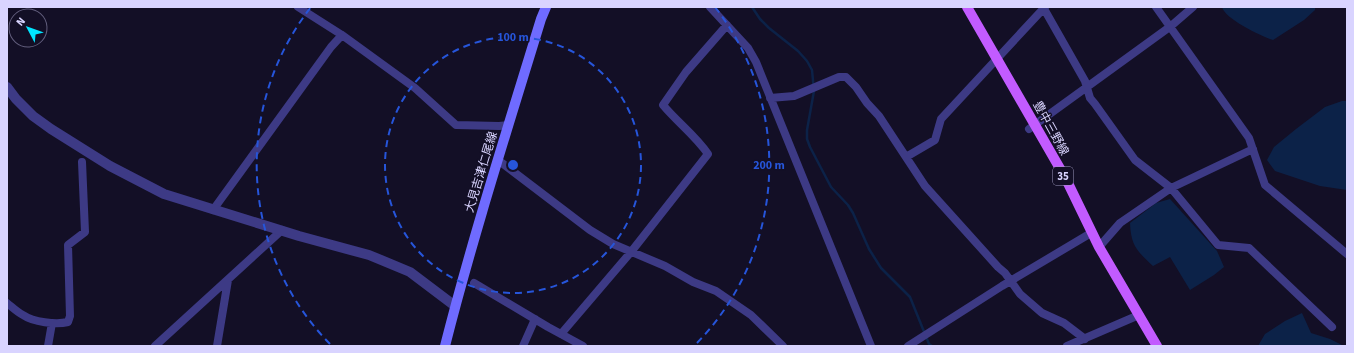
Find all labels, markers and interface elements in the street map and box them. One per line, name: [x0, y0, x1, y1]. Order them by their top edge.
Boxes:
north arrow: [8, 8, 48, 48]
text: N: [13, 14, 29, 29]
text: 100 m: [497, 29, 529, 46]
street label: 豊中三野線: [1029, 98, 1073, 159]
street label: 大見吉津仁尾線: [461, 129, 502, 215]
text: 200 m: [753, 157, 785, 174]
centre of rings: [506, 158, 520, 172]
road number: 35: [1053, 167, 1073, 185]

